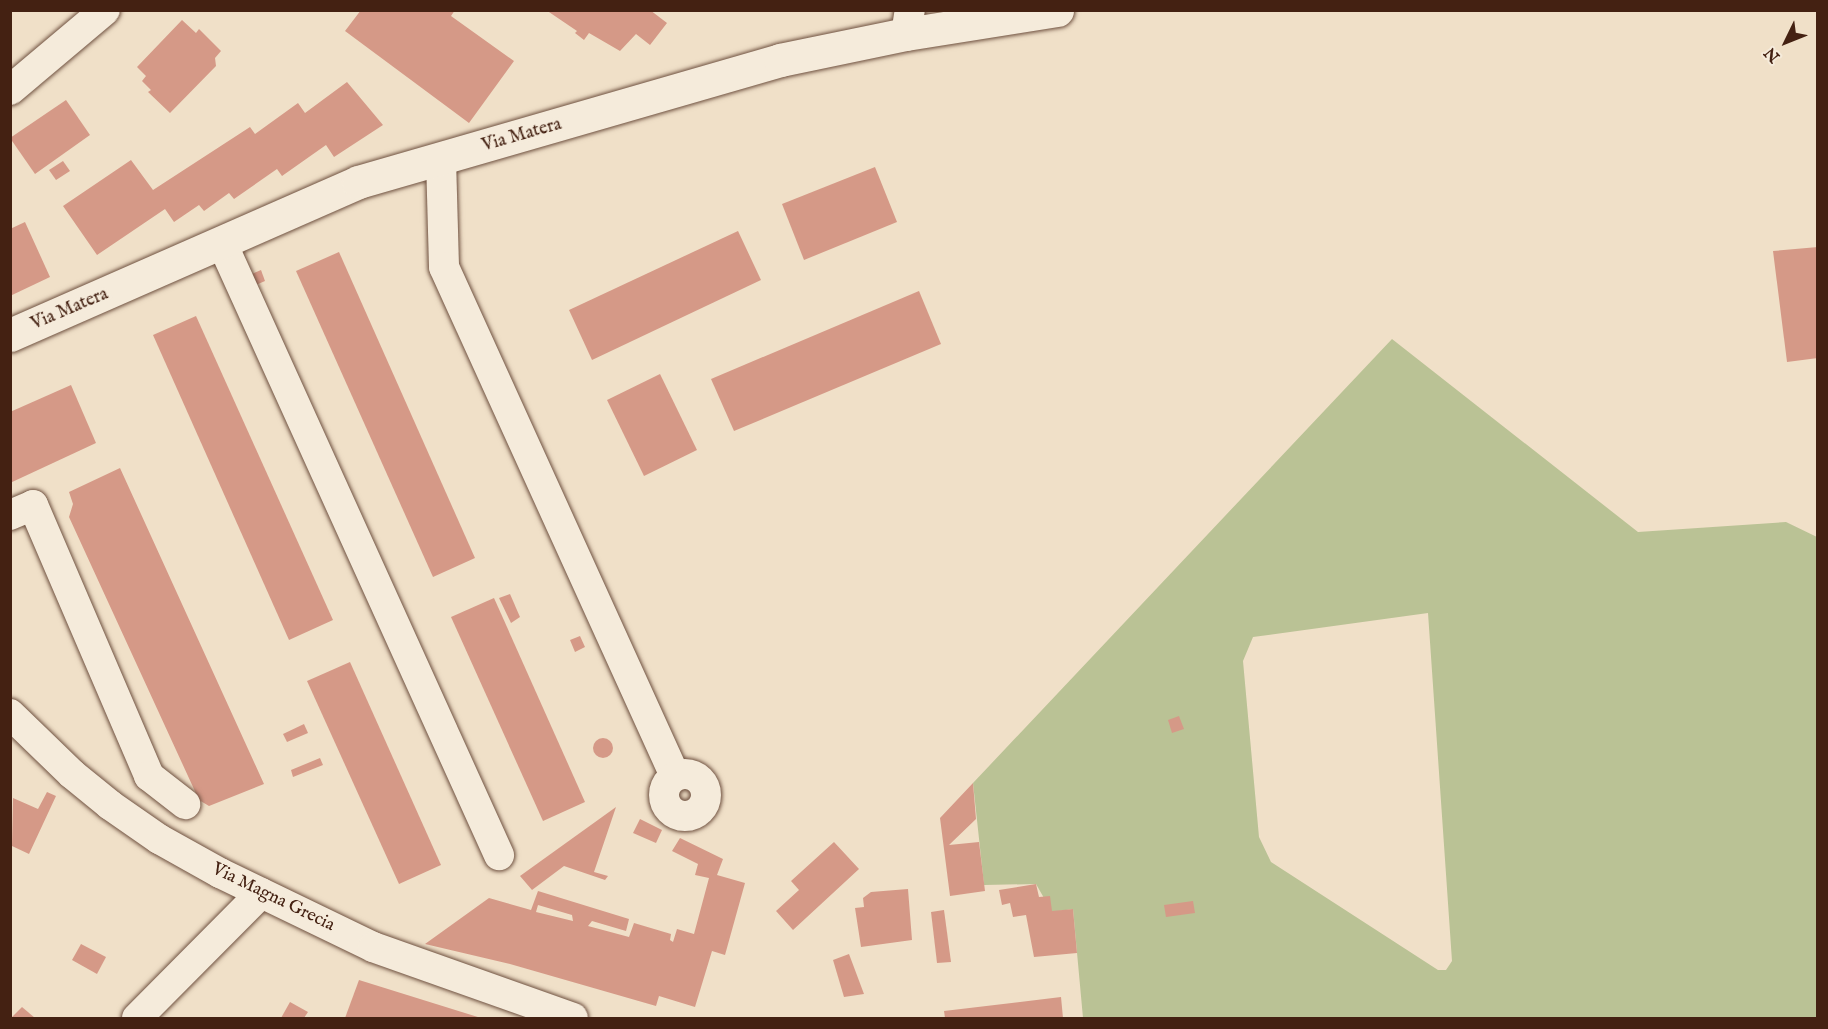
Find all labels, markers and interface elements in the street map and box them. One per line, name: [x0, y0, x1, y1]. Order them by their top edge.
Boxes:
north arrow: [1756, 12, 1816, 72]
text: N: [1761, 42, 1785, 66]
street label: Via Matera: [480, 114, 564, 158]
street label: Via Matera: [28, 284, 112, 336]
street label: Via Magna Grecia: [208, 859, 338, 937]

